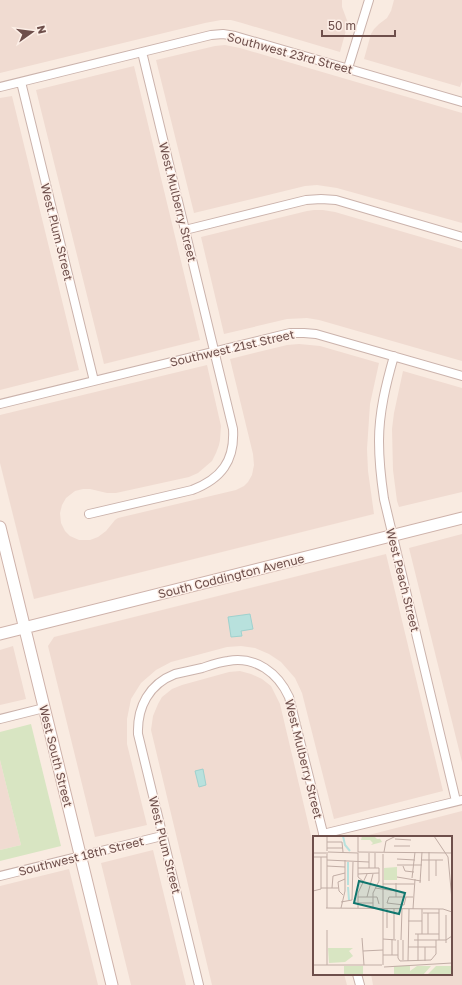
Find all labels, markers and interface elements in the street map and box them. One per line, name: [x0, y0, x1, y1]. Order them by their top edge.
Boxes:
north arrow: [12, 12, 52, 52]
scale bar: [322, 12, 395, 38]
text: 50 m: [328, 18, 356, 33]
text: N: [35, 24, 50, 35]
street label: Southwest 23rd Street: [226, 29, 355, 77]
street label: West Mulberry Street: [156, 141, 200, 264]
street label: West Plum Street: [38, 182, 76, 283]
street label: Southwest 21st Street: [168, 326, 296, 370]
street label: West Peach Street: [383, 527, 423, 633]
street label: South Coddington Avenue: [156, 551, 306, 601]
street label: West Mulberry Street: [282, 698, 326, 821]
street label: West South Street: [36, 703, 76, 809]
street label: West Plum Street: [146, 795, 184, 896]
street label: Southwest 18th Street: [17, 833, 145, 879]
inset map: [313, 836, 452, 975]

